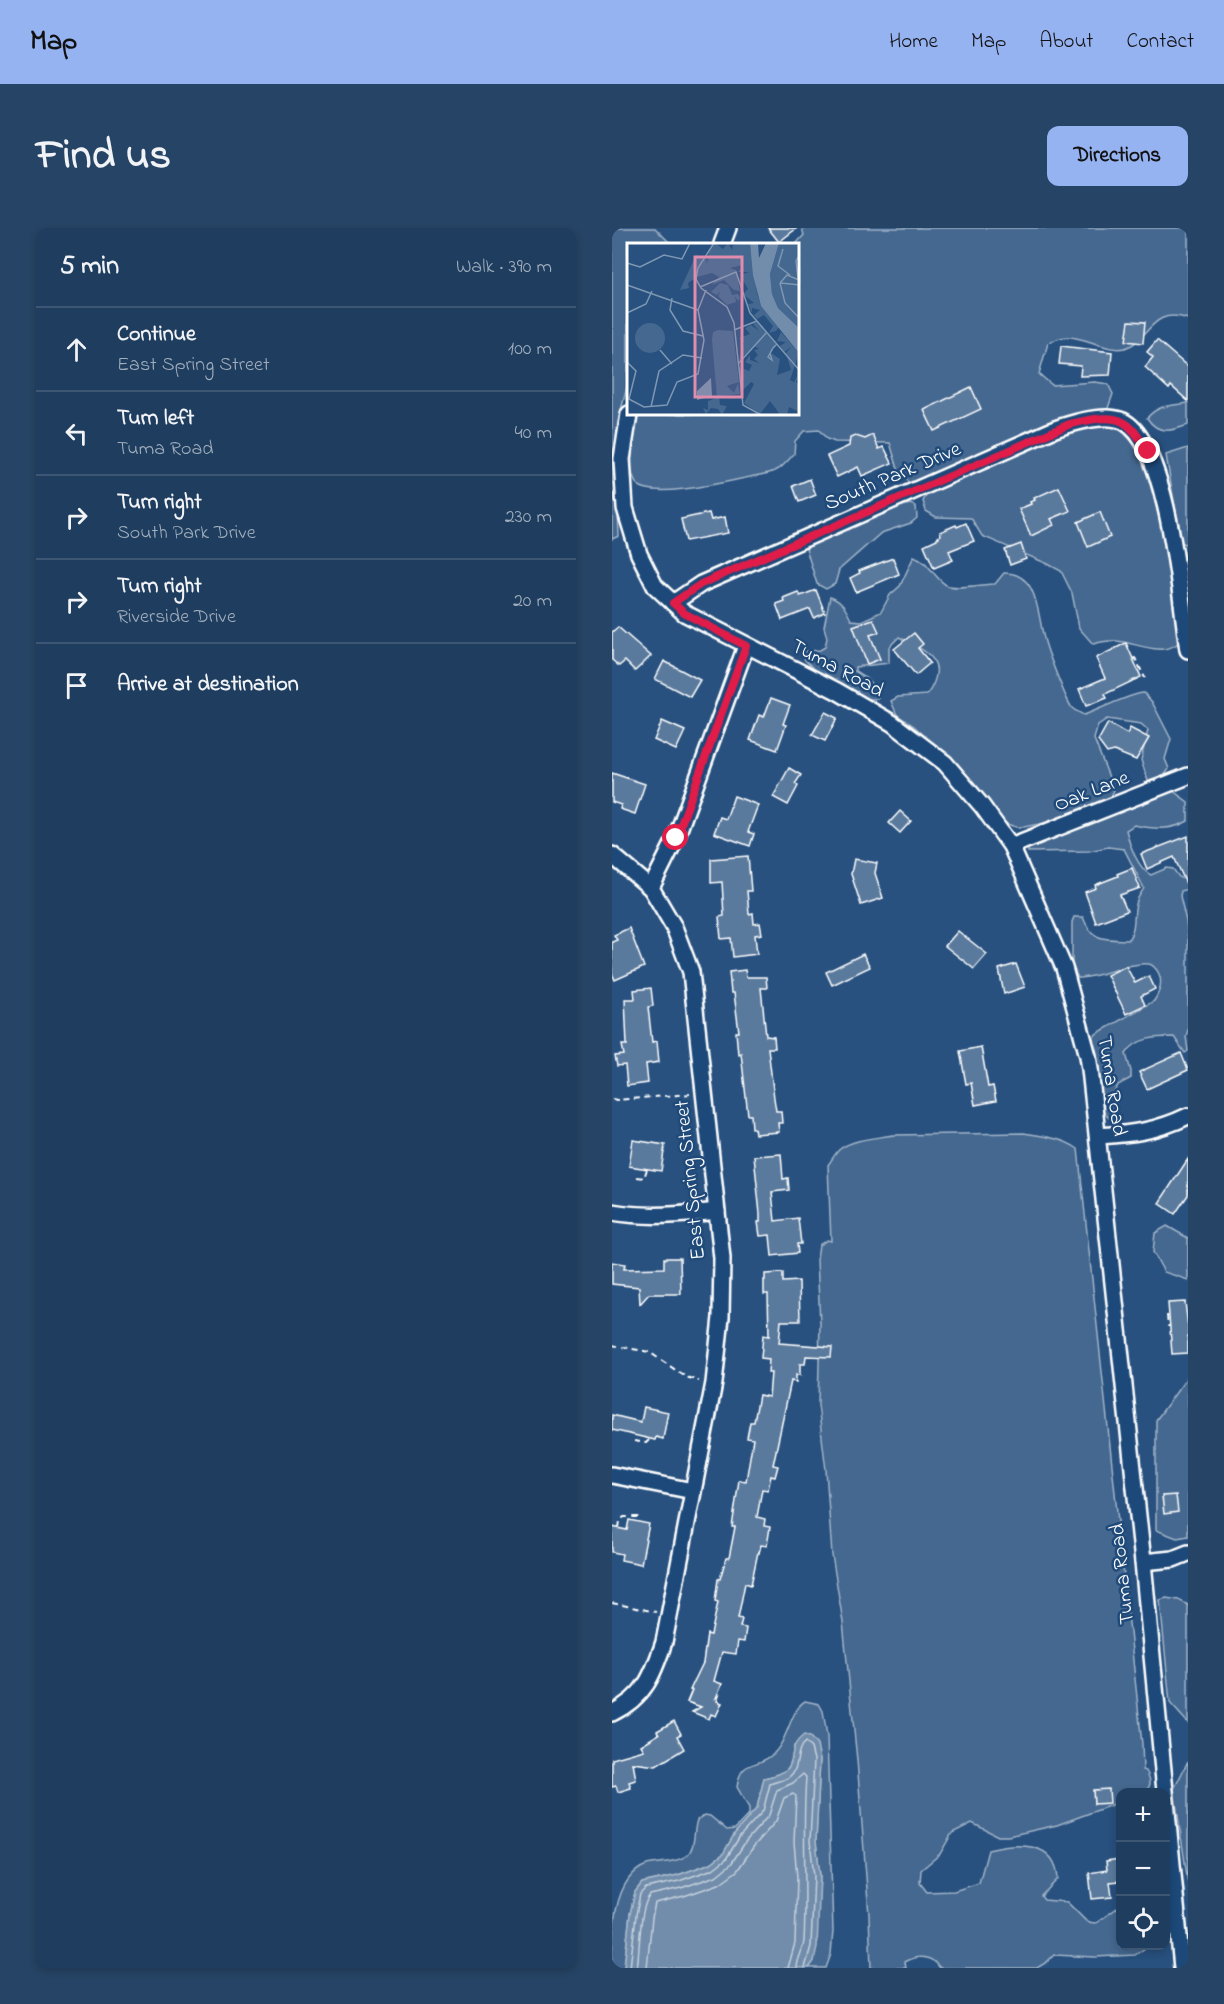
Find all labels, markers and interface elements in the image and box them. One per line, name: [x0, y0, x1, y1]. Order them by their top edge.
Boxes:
text: Map: [30, 22, 77, 63]
text: Home: [889, 27, 938, 57]
text: Map: [971, 27, 1006, 57]
text: About: [1039, 27, 1093, 57]
text: Contact: [1126, 27, 1194, 57]
text: Find us: [36, 126, 171, 187]
button: Directions: [1047, 126, 1188, 186]
inset map: [627, 243, 800, 416]
text: 5 min: [60, 248, 119, 286]
text: Walk · 390 m: [456, 253, 552, 282]
text: Continue: [117, 319, 196, 351]
icon: ahead: [60, 333, 93, 366]
text: 100 m: [508, 335, 552, 364]
text: East Spring Street: [117, 351, 270, 380]
text: Turn left: [117, 403, 194, 435]
icon: left: [60, 417, 93, 450]
text: 40 m: [515, 419, 552, 448]
text: Tuma Road: [117, 435, 213, 464]
street label: South Park Drive: [820, 435, 966, 519]
route end: [1134, 437, 1160, 463]
text: Turn right: [117, 487, 202, 519]
icon: right: [60, 501, 93, 534]
text: 230 m: [505, 503, 552, 532]
text: South Park Drive: [117, 519, 256, 548]
text: Turn right: [117, 571, 202, 603]
icon: right: [60, 585, 93, 618]
text: 20 m: [513, 587, 552, 616]
text: Riverside Drive: [117, 603, 236, 632]
street label: Tuma Road: [785, 632, 889, 706]
icon: arrive: [60, 669, 93, 702]
text: Arrive at destination: [117, 669, 299, 701]
street label: Oak Lane: [1050, 763, 1135, 821]
route start: [662, 824, 688, 850]
street label: Tuma Road: [1088, 1034, 1134, 1139]
street label: East Spring Street: [668, 1099, 716, 1261]
street label: Tuma Road: [1103, 1522, 1143, 1626]
map controls: [1116, 1788, 1170, 1950]
button: +: [1116, 1788, 1170, 1842]
button: −: [1116, 1842, 1170, 1896]
button: locate: [1116, 1896, 1170, 1950]

